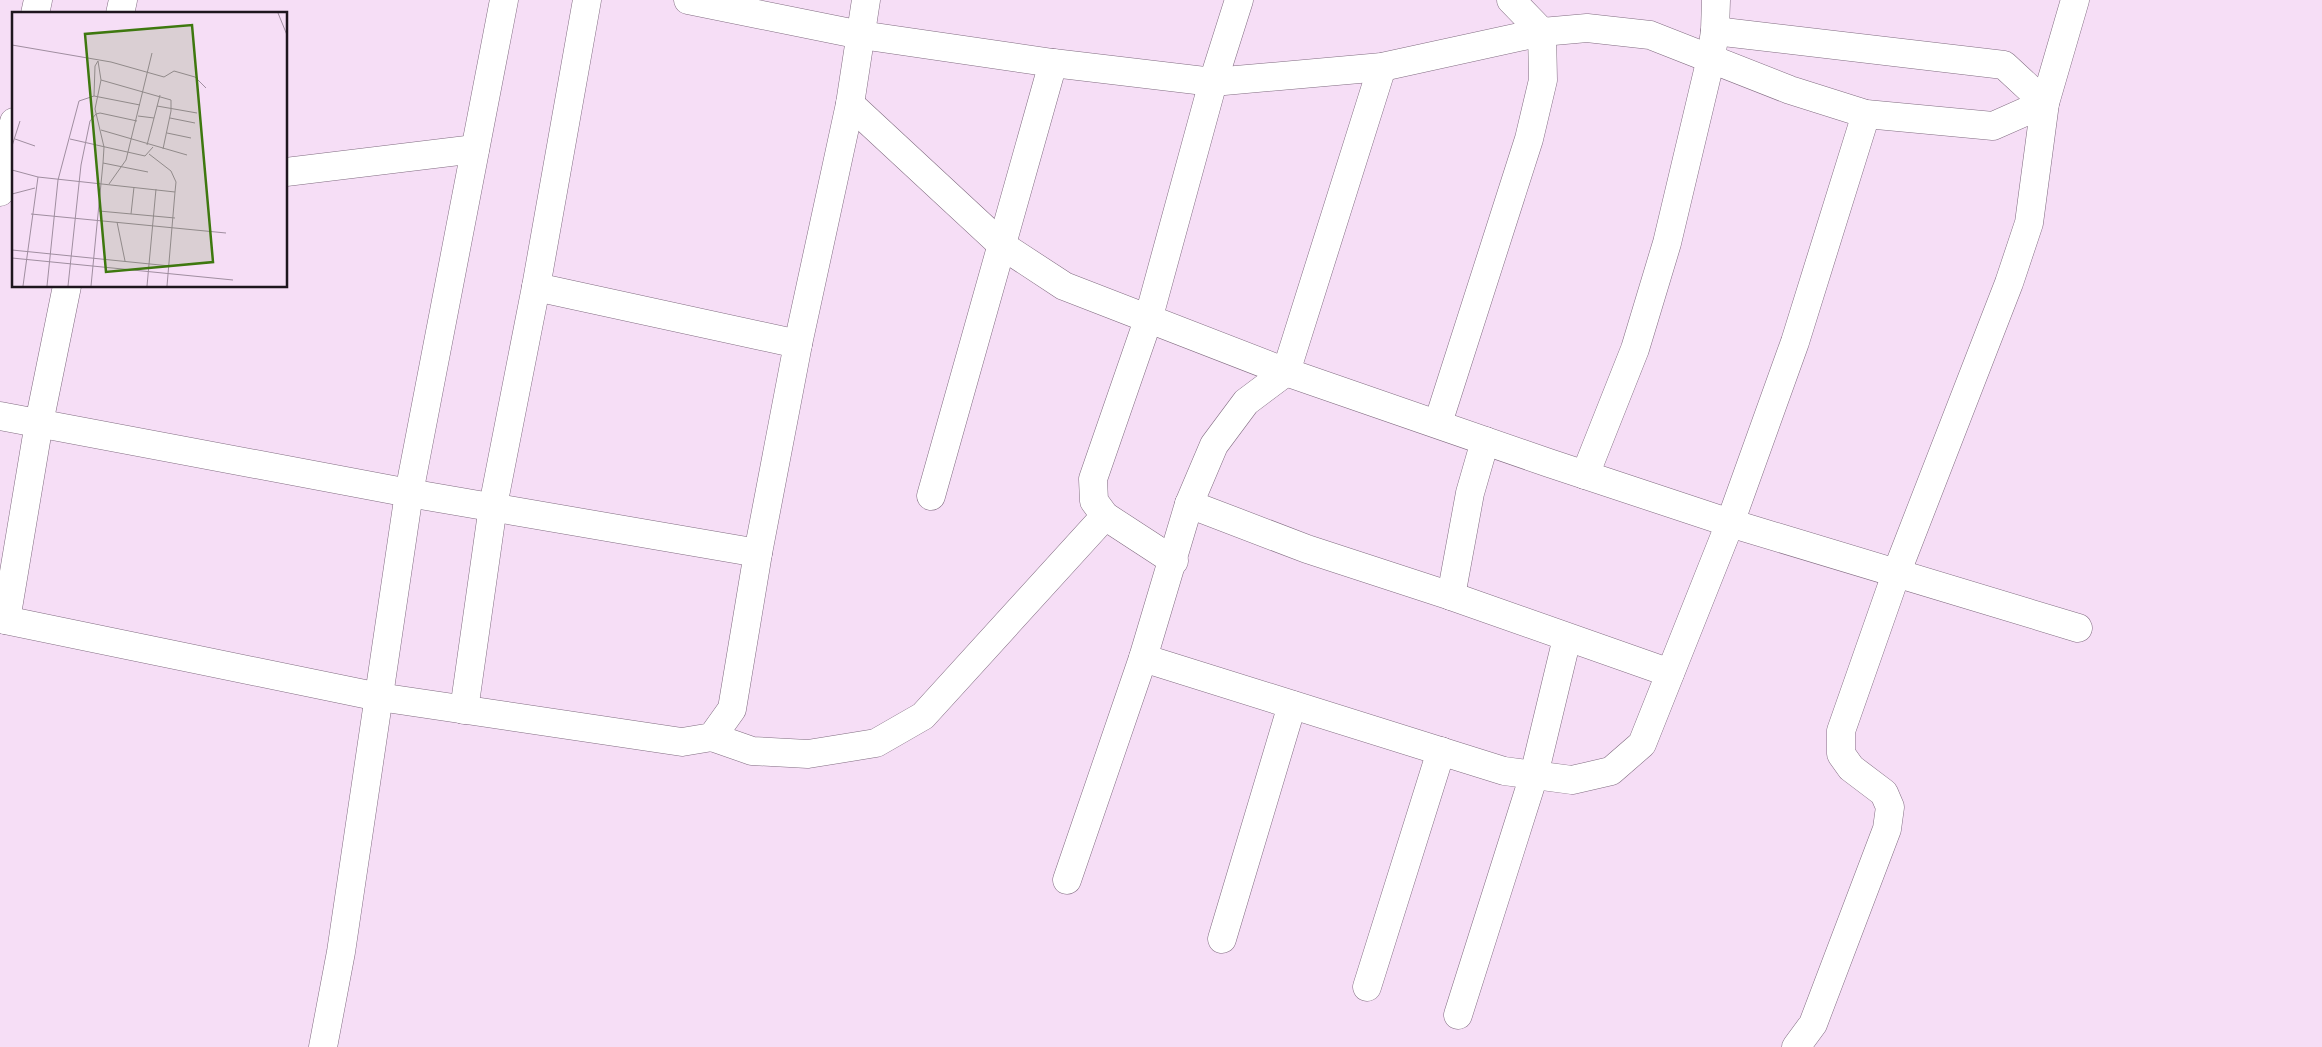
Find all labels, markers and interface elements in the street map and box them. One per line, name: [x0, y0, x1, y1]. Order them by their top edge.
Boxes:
inset map: [12, 12, 288, 288]

